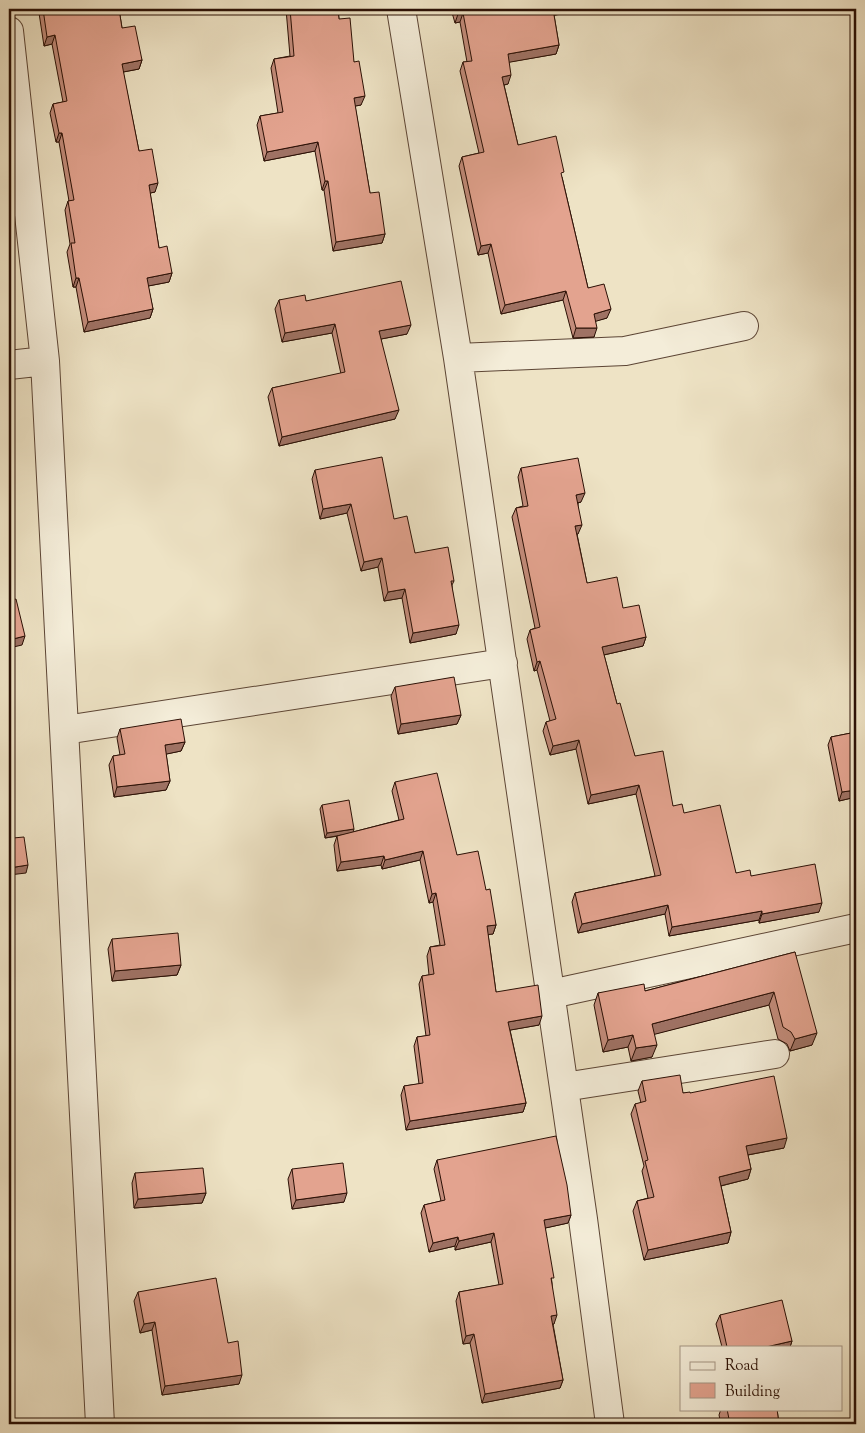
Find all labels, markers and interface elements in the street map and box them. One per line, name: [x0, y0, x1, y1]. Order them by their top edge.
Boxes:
legend: [680, 1346, 842, 1410]
text: Road: [725, 1356, 759, 1377]
text: Building: [725, 1382, 780, 1403]

